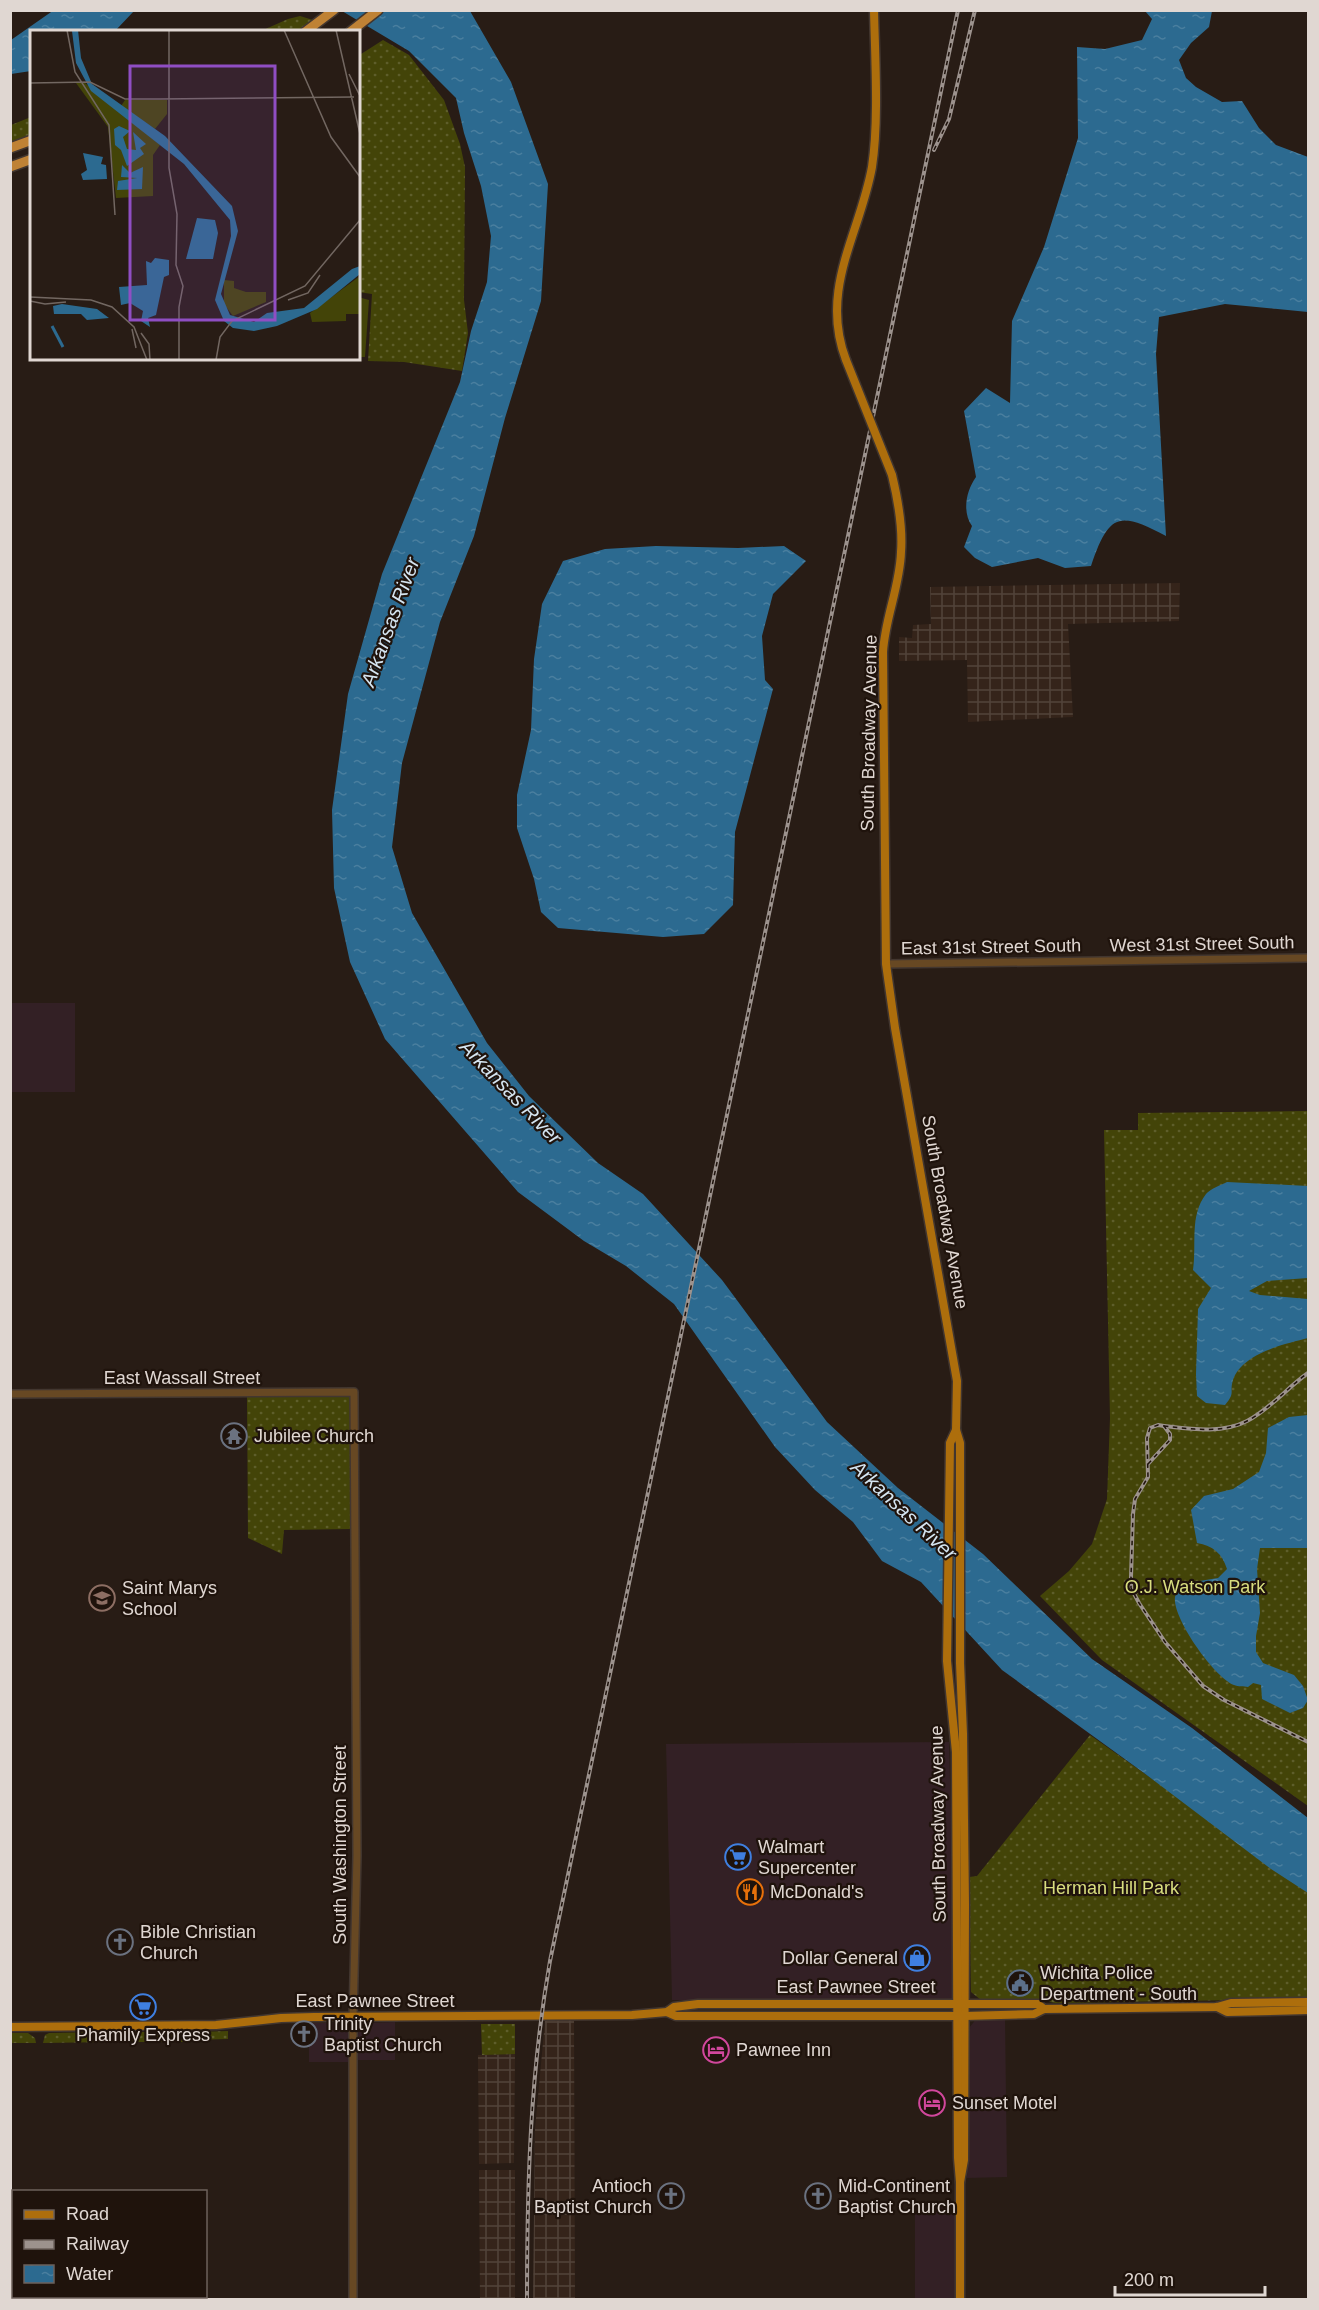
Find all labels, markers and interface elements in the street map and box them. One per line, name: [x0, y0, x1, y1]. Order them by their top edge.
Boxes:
inset map: [30, 30, 360, 360]
water label: Arkansas River: [356, 553, 424, 690]
street label: South Broadway Avenue: [857, 634, 881, 832]
street label: West 31st Street South: [1109, 932, 1295, 956]
street label: East 31st Street South: [901, 935, 1081, 959]
water label: Arkansas River: [455, 1035, 567, 1149]
street label: South Broadway Avenue: [918, 1113, 972, 1311]
street label: East Wassall Street: [104, 1368, 260, 1388]
temple icon: Jubilee Church: [219, 1421, 249, 1451]
place label: Jubilee Church: [254, 1426, 374, 1446]
water label: Arkansas River: [846, 1455, 962, 1565]
park label: O.J. Watson Park: [1125, 1577, 1266, 1597]
place label: Saint Marys School: [122, 1578, 217, 1619]
school or university icon: Saint Marys School: [87, 1583, 117, 1613]
street label: South Broadway Avenue: [926, 1725, 950, 1923]
street label: South Washington Street: [330, 1745, 350, 1945]
place label: Walmart Supercenter: [758, 1837, 856, 1878]
supermarket icon: Walmart Supercenter: [723, 1842, 753, 1872]
restaurant icon: McDonald's: [735, 1877, 765, 1907]
park label: Herman Hill Park: [1043, 1878, 1180, 1898]
place label: McDonald's: [770, 1882, 863, 1902]
place label: Bible Christian Church: [140, 1922, 256, 1963]
church icon: Bible Christian Church: [105, 1927, 135, 1957]
shop icon: Dollar General: [902, 1943, 932, 1973]
place label: Dollar General: [782, 1948, 898, 1968]
place label: Wichita Police Department - South: [1040, 1963, 1197, 2004]
public building icon: Wichita Police Department - South: [1005, 1968, 1035, 1998]
street label: East Pawnee Street: [776, 1977, 936, 1997]
street label: East Pawnee Street: [295, 1991, 455, 2011]
supermarket icon: Phamily Express: [128, 1992, 158, 2022]
place label: Trinity Baptist Church: [324, 2014, 442, 2055]
church icon: Trinity Baptist Church: [289, 2019, 319, 2049]
place label: Phamily Express: [76, 2025, 210, 2045]
hotel icon: Pawnee Inn: [701, 2035, 731, 2065]
place label: Pawnee Inn: [736, 2040, 831, 2060]
hotel icon: Sunset Motel: [917, 2088, 947, 2118]
place label: Sunset Motel: [952, 2093, 1057, 2113]
place label: Antioch Baptist Church: [534, 2176, 652, 2217]
place label: Mid-Continent Baptist Church: [838, 2176, 956, 2217]
church icon: Antioch Baptist Church: [656, 2181, 686, 2211]
church icon: Mid-Continent Baptist Church: [803, 2181, 833, 2211]
legend: [12, 2190, 207, 2298]
text: Road: [66, 2204, 109, 2224]
text: Railway: [66, 2234, 129, 2254]
scale bar: [1115, 2259, 1265, 2297]
text: Water: [66, 2264, 113, 2284]
text: 200 m: [1124, 2270, 1174, 2290]

